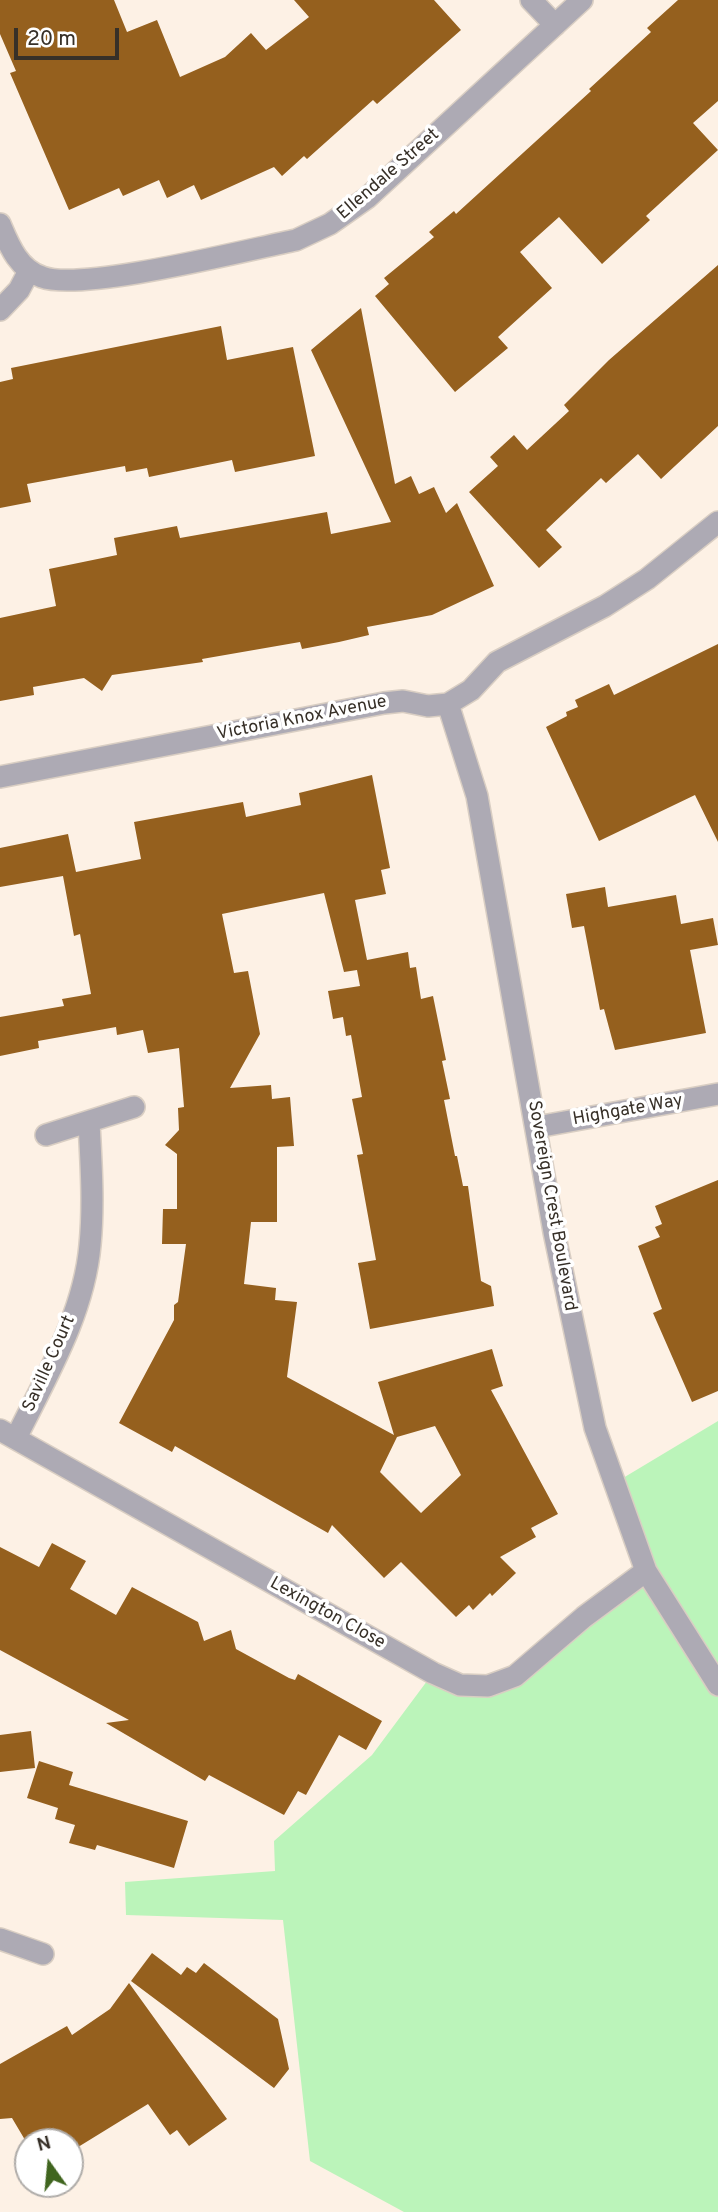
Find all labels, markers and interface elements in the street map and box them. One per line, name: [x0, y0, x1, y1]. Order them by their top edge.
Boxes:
scale bar: [18, 14, 122, 58]
text: 20 m: [27, 26, 76, 53]
street label: Ellendale Street: [334, 125, 444, 225]
street label: Victoria Knox Avenue: [215, 692, 389, 746]
street label: Highgate Way: [571, 1091, 685, 1131]
street label: Sovereign Crest Boulevard: [522, 1099, 580, 1313]
street label: Saville Court: [19, 1312, 81, 1416]
street label: Lexington Close: [265, 1573, 389, 1655]
north arrow: [14, 2128, 84, 2198]
text: N: [34, 2131, 54, 2158]

